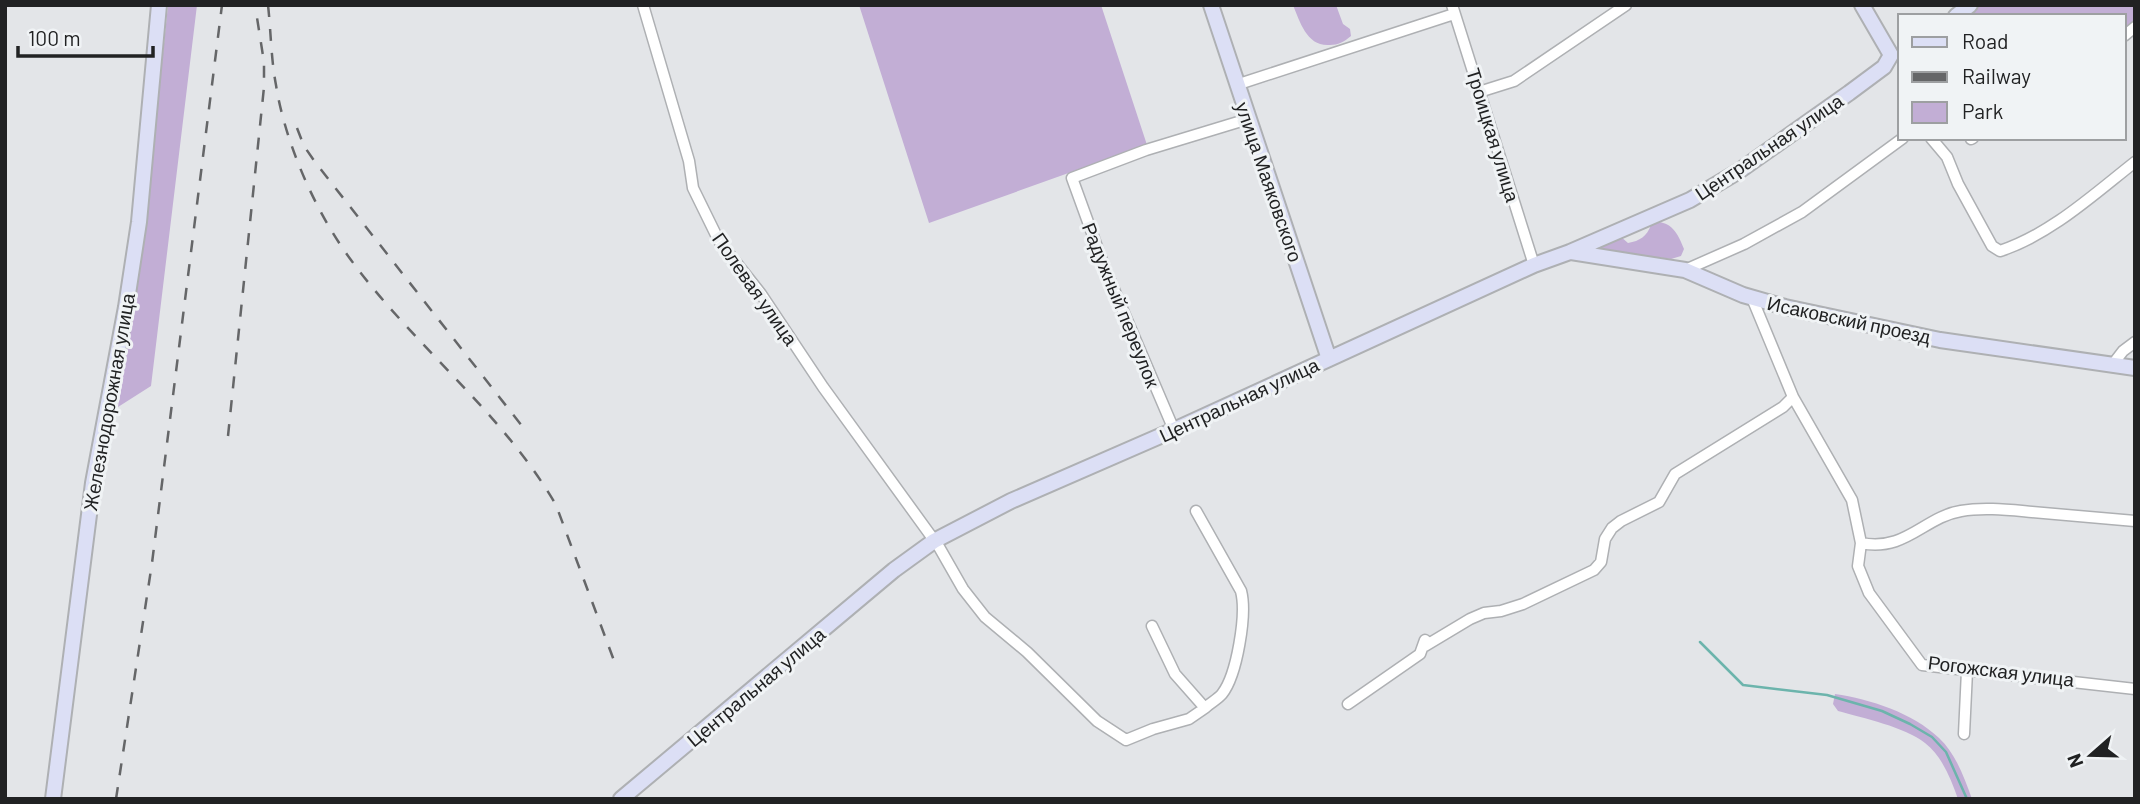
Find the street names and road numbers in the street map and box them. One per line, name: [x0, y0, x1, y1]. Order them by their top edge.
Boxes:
street label: Троицкая улица: [1462, 65, 1525, 205]
street label: Центральная улица: [1690, 88, 1847, 205]
street label: улица Маяковского: [1231, 99, 1308, 265]
street label: Радужный переулок: [1078, 219, 1165, 391]
street label: Полевая улица: [708, 228, 803, 350]
street label: Железнодорожная улица: [78, 291, 139, 512]
street label: Исаковский проезд: [1765, 291, 1933, 348]
street label: Центральная улица: [1155, 352, 1323, 447]
street label: Центральная улица: [682, 622, 830, 751]
street label: Рогожская улица: [1927, 650, 2076, 691]

